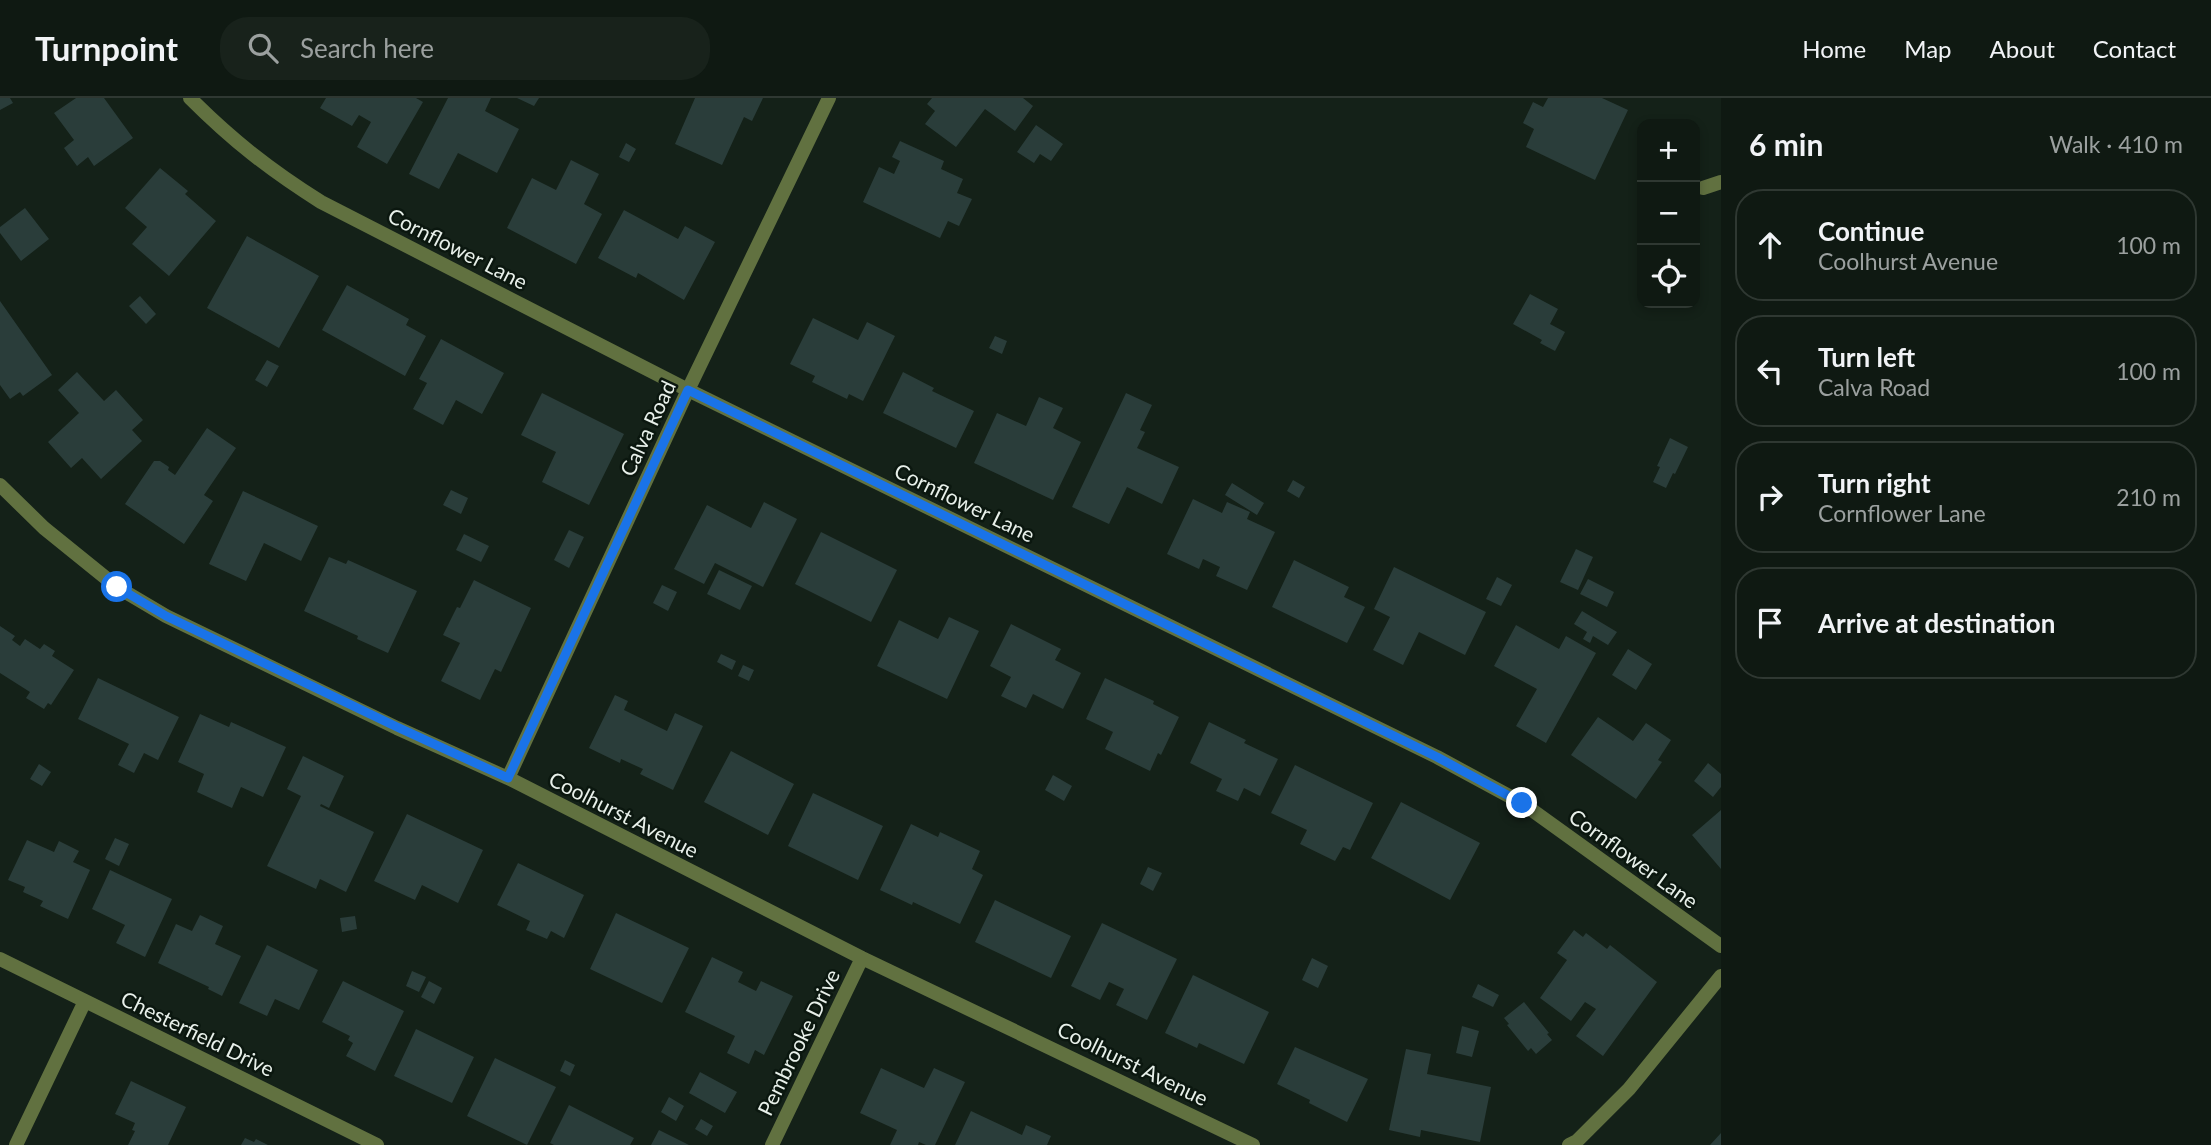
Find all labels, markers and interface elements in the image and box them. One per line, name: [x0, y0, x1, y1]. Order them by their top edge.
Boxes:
search box: [220, 17, 710, 80]
text: Turnpoint: [35, 28, 178, 68]
icon: search: [244, 29, 282, 67]
text: Search here: [300, 32, 434, 64]
text: Home: [1802, 34, 1866, 63]
text: Map: [1904, 34, 1952, 63]
text: About: [1990, 34, 2055, 63]
text: Contact: [2093, 34, 2176, 63]
map controls: [1637, 119, 1700, 308]
button: +: [1637, 119, 1700, 182]
text: 6 min: [1749, 126, 1823, 162]
text: Walk · 410 m: [2049, 130, 2183, 158]
button: −: [1637, 182, 1700, 245]
street label: Cornflower Lane: [384, 202, 532, 294]
text: Continue: [1818, 215, 1924, 247]
icon: ahead: [1751, 226, 1789, 264]
text: 100 m: [2116, 231, 2181, 259]
button: locate: [1637, 245, 1700, 308]
text: Coolhurst Avenue: [1818, 247, 1998, 275]
text: Turn left: [1818, 341, 1915, 373]
icon: left: [1751, 352, 1789, 390]
text: 100 m: [2116, 357, 2181, 385]
text: Calva Road: [1818, 373, 1930, 401]
street label: Calva Road: [614, 376, 680, 480]
street label: Cornflower Lane: [891, 457, 1039, 547]
text: Turn right: [1818, 467, 1931, 499]
icon: right: [1751, 478, 1789, 516]
text: 210 m: [2116, 483, 2181, 511]
text: Cornflower Lane: [1818, 499, 1986, 527]
route start: [101, 571, 132, 602]
icon: arrive: [1751, 604, 1789, 642]
text: Arrive at destination: [1818, 607, 2055, 639]
street label: Coolhurst Avenue: [545, 766, 703, 862]
route end: [1506, 787, 1537, 818]
street label: Cornflower Lane: [1565, 803, 1703, 913]
street label: Pembrooke Drive: [752, 965, 844, 1119]
street label: Chesterfield Drive: [117, 985, 279, 1081]
street label: Coolhurst Avenue: [1054, 1016, 1212, 1110]

